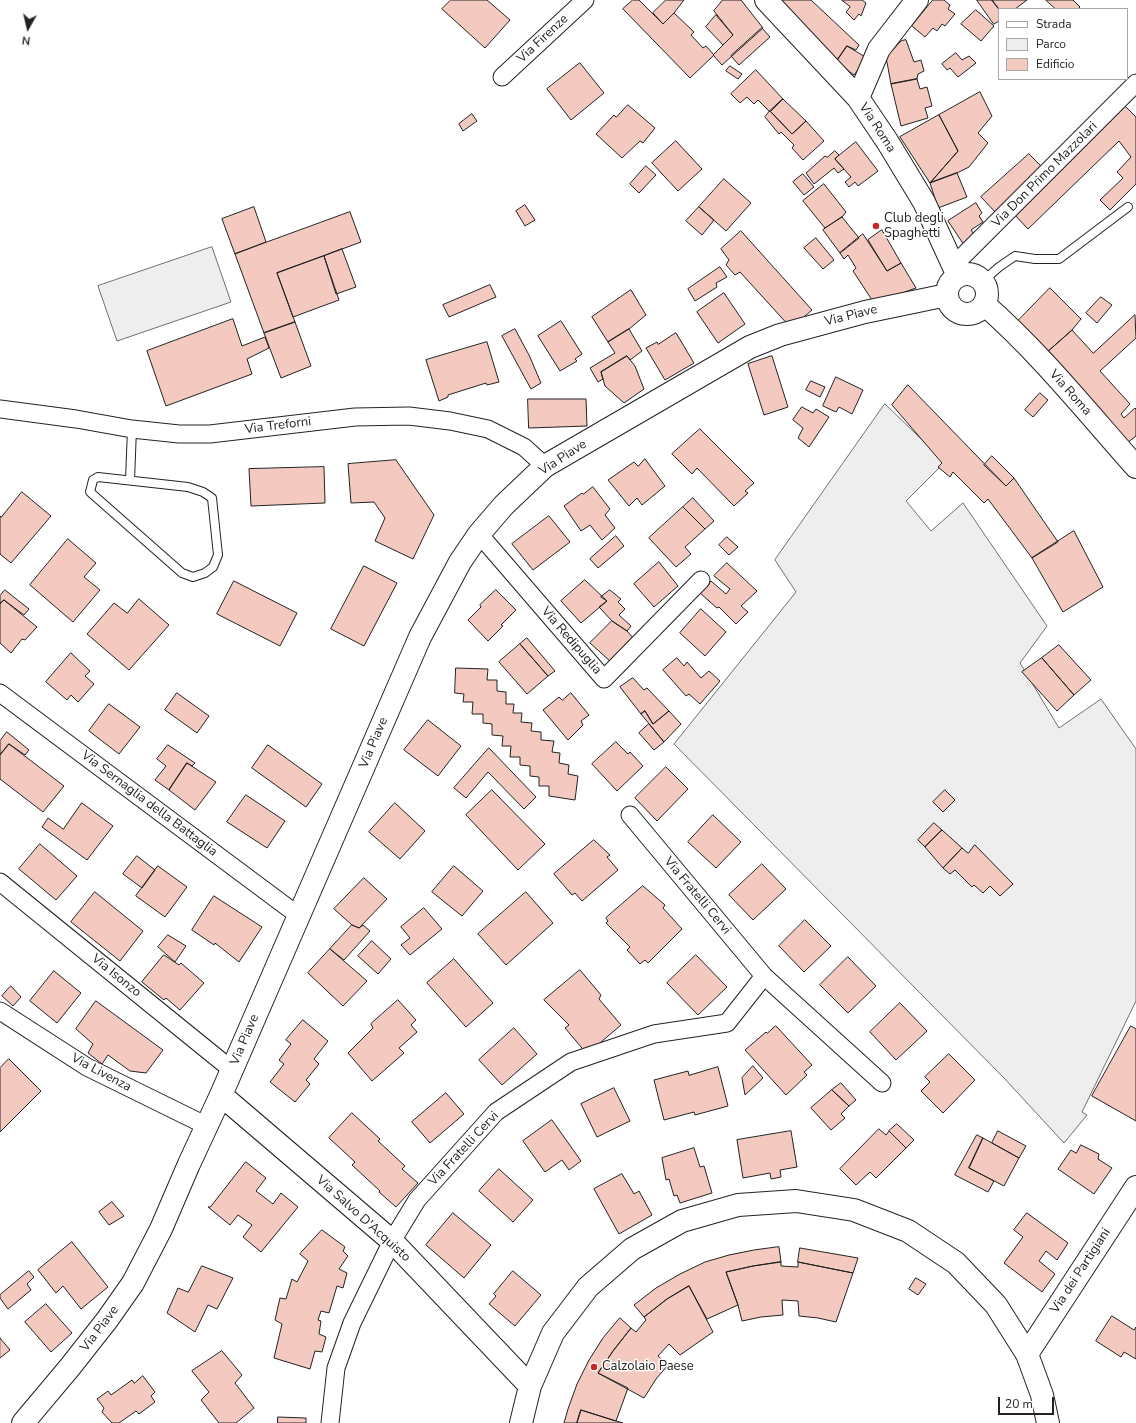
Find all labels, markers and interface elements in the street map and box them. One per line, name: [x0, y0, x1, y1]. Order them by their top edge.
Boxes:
north arrow: [8, 8, 48, 48]
legend: [998, 8, 1128, 80]
street label: Via Firenze: [514, 11, 572, 67]
text: Strada: [1036, 16, 1072, 32]
text: N: [21, 32, 31, 48]
text: Parco: [1036, 36, 1066, 52]
text: Edificio: [1036, 56, 1074, 72]
street label: Via Roma: [855, 100, 899, 156]
street label: Via Don Primo Mazzolari: [989, 119, 1101, 231]
place label: Club degli Spaghetti: [884, 211, 944, 242]
marker: Club degli Spaghetti: [871, 221, 881, 231]
street label: Via Piave: [823, 302, 879, 330]
street label: Via Roma: [1045, 367, 1095, 419]
street label: Via Treforni: [244, 414, 312, 438]
street label: Via Piave: [536, 437, 590, 479]
street label: Via Redipuglia: [537, 604, 605, 678]
street label: Via Piave: [356, 715, 392, 771]
street label: Via Sernaglia della Battaglia: [78, 748, 220, 860]
street label: Via Fratelli Cervi: [660, 854, 734, 938]
street label: Via Isonzo: [88, 951, 144, 1001]
street label: Via Piave: [227, 1012, 263, 1068]
street label: Via Livenza: [68, 1051, 134, 1095]
street label: Via Fratelli Cervi: [426, 1109, 502, 1189]
street label: Via Salvo D'Acquisto: [313, 1173, 413, 1265]
street label: Via dei Partigiani: [1048, 1226, 1114, 1316]
street label: Via Piave: [78, 1303, 122, 1355]
place label: Calzolaio Paese: [602, 1359, 694, 1375]
marker: Calzolaio Paese: [589, 1362, 599, 1372]
scale bar: [1000, 1389, 1056, 1415]
text: 20 m: [1005, 1396, 1033, 1412]

